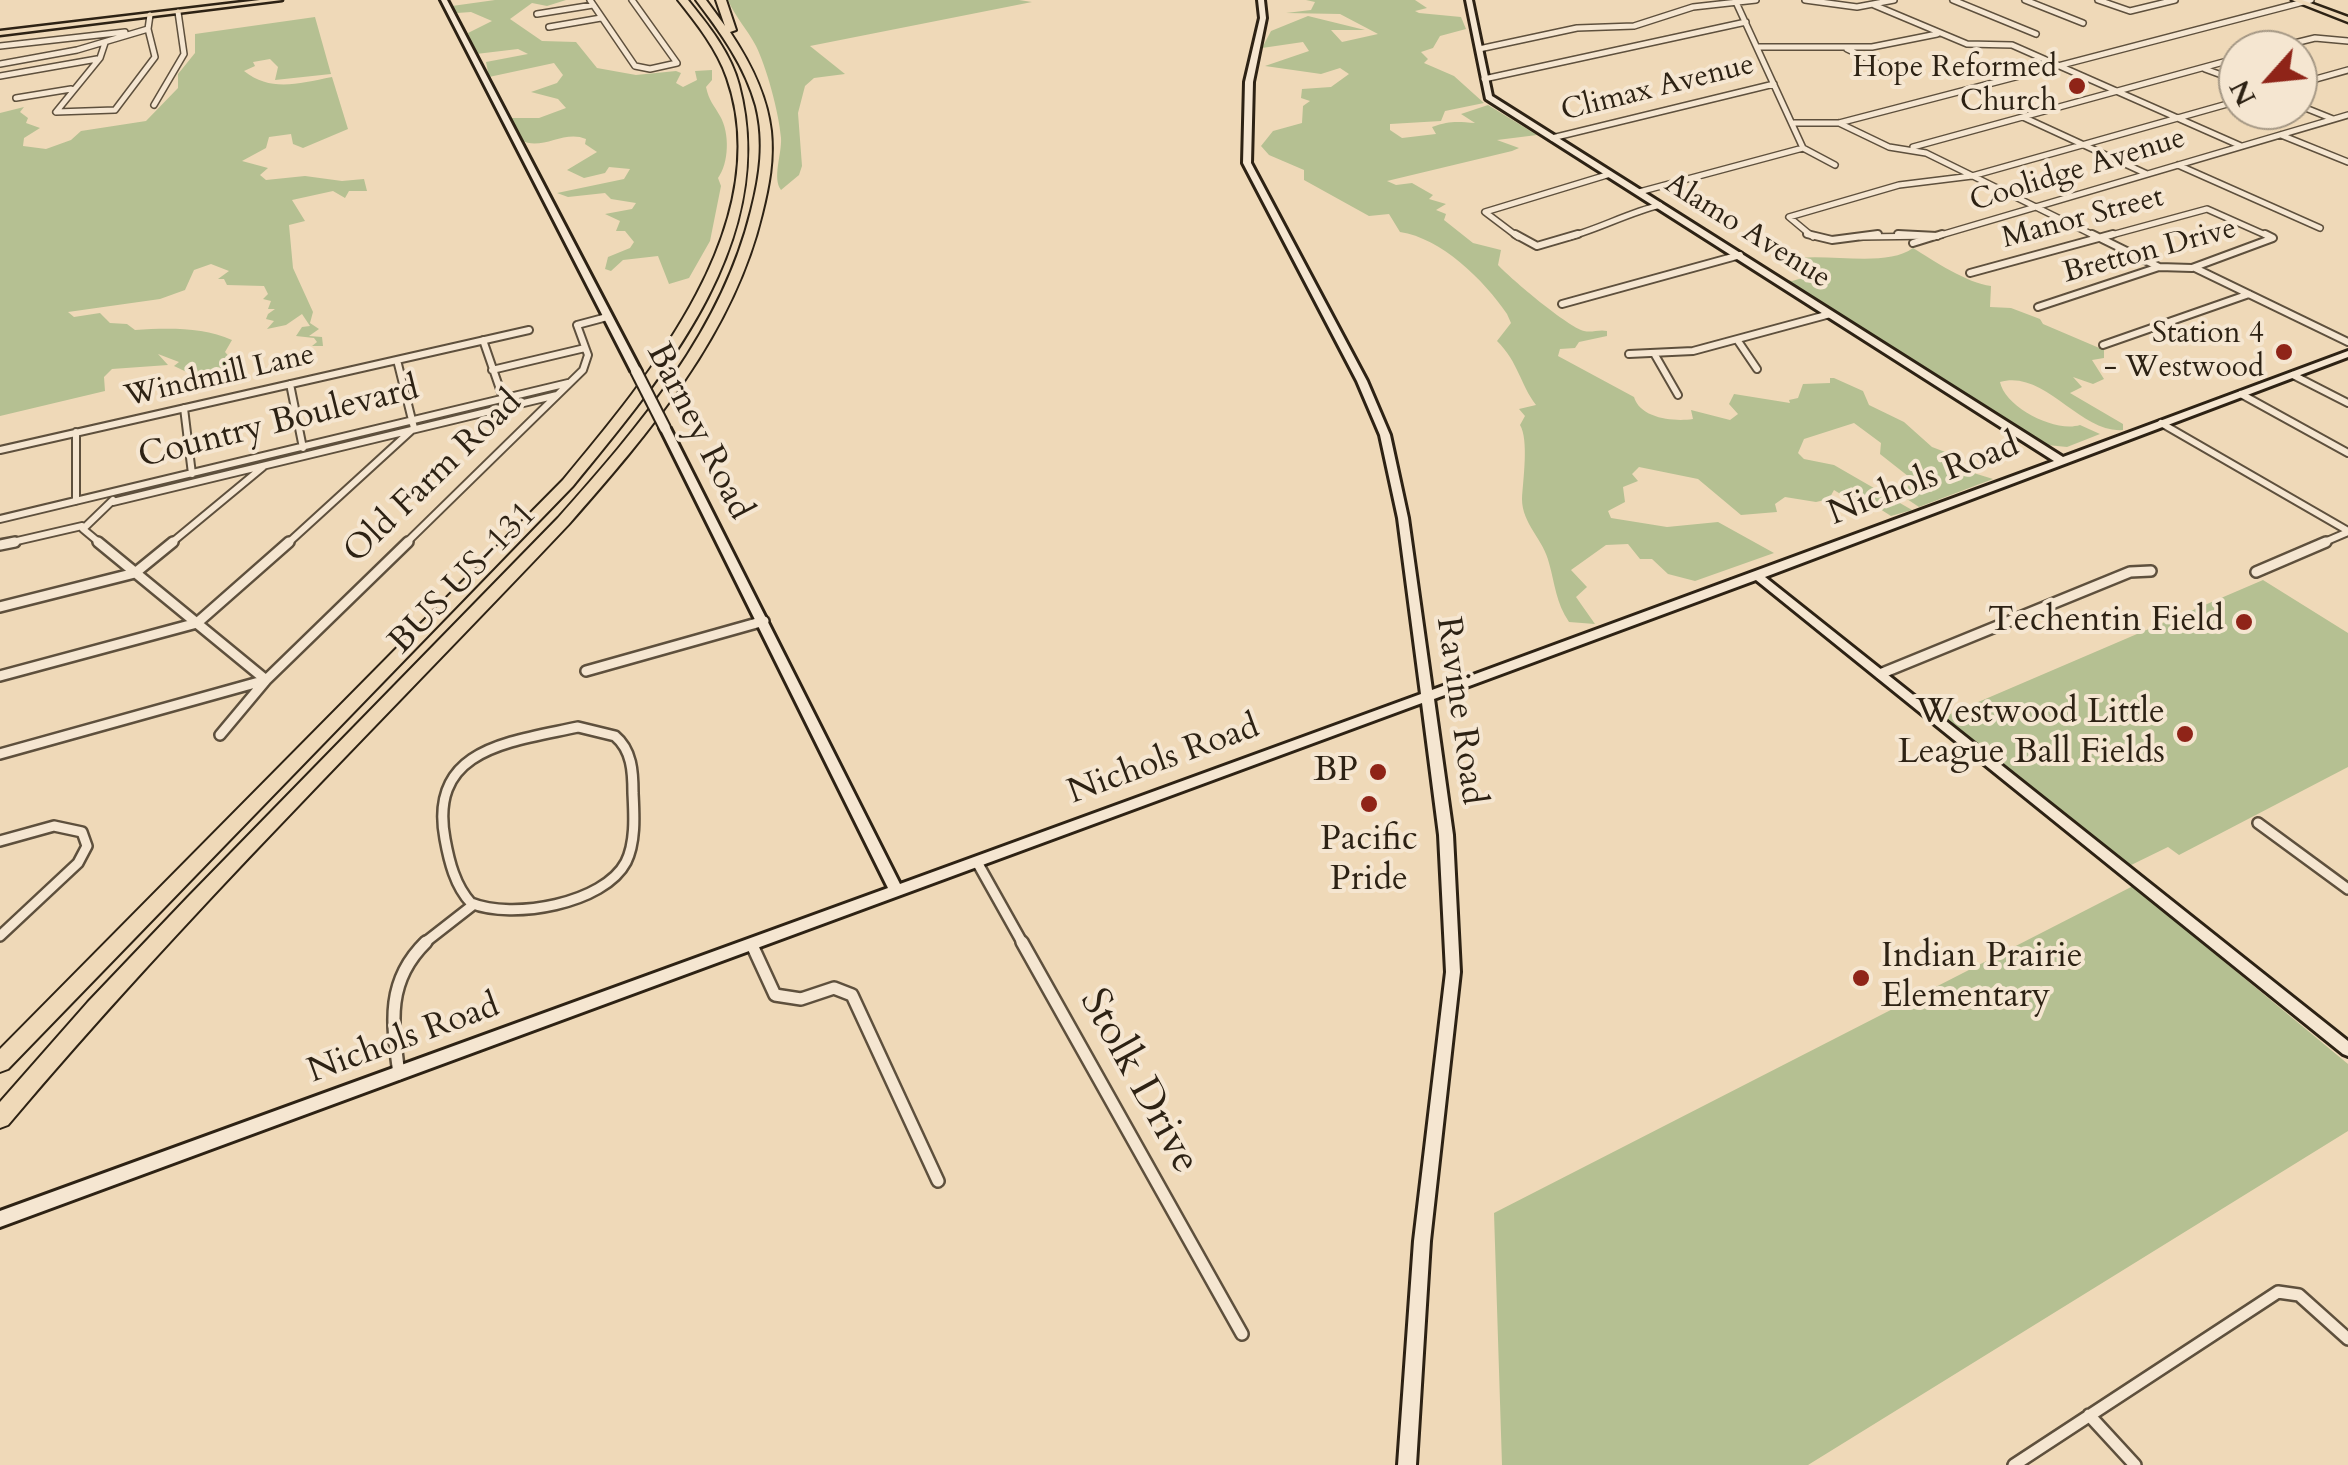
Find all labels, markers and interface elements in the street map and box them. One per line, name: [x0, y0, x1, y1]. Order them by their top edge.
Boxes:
north arrow: [2218, 30, 2318, 130]
street label: Climax Avenue: [1558, 48, 1758, 130]
place label: Hope Reformed Church: [1852, 51, 2057, 122]
text: N: [2221, 73, 2265, 112]
marker: Hope Reformed Church: [2066, 75, 2088, 97]
street label: Coolidge Avenue: [1966, 121, 2190, 221]
street label: Alamo Avenue: [1657, 167, 1837, 297]
street label: Manor Street: [1998, 180, 2168, 258]
street label: Bretton Drive: [2059, 212, 2241, 292]
place label: Station 4 - Westwood: [2104, 317, 2264, 388]
street label: Barney Road: [636, 337, 760, 527]
street label: Windmill Lane: [122, 338, 318, 416]
marker: Station 4 - Westwood: [2273, 341, 2295, 363]
street label: Country Boulevard: [134, 369, 424, 479]
street label: Old Farm Road: [336, 383, 532, 573]
street label: Nichols Road: [1823, 425, 2025, 537]
street label: BUS US-131: [381, 494, 547, 664]
place label: Techentin Field: [1988, 601, 2224, 643]
marker: Techentin Field: [2233, 611, 2255, 633]
street label: Ravine Road: [1425, 614, 1493, 808]
place label: Westwood Little League Ball Fields: [1898, 693, 2165, 775]
street label: Nichols Road: [1063, 707, 1265, 815]
marker: Westwood Little League Ball Fields: [2174, 723, 2196, 745]
place label: BP: [1314, 751, 1358, 793]
marker: BP: [1367, 761, 1389, 783]
marker: Pacific Pride: [1358, 793, 1380, 815]
place label: Pacific Pride: [1320, 820, 1418, 902]
place label: Indian Prairie Elementary: [1881, 937, 2083, 1019]
marker: Indian Prairie Elementary: [1850, 967, 1872, 989]
street label: Stolk Drive: [1067, 981, 1209, 1183]
street label: Nichols Road: [303, 986, 505, 1094]

